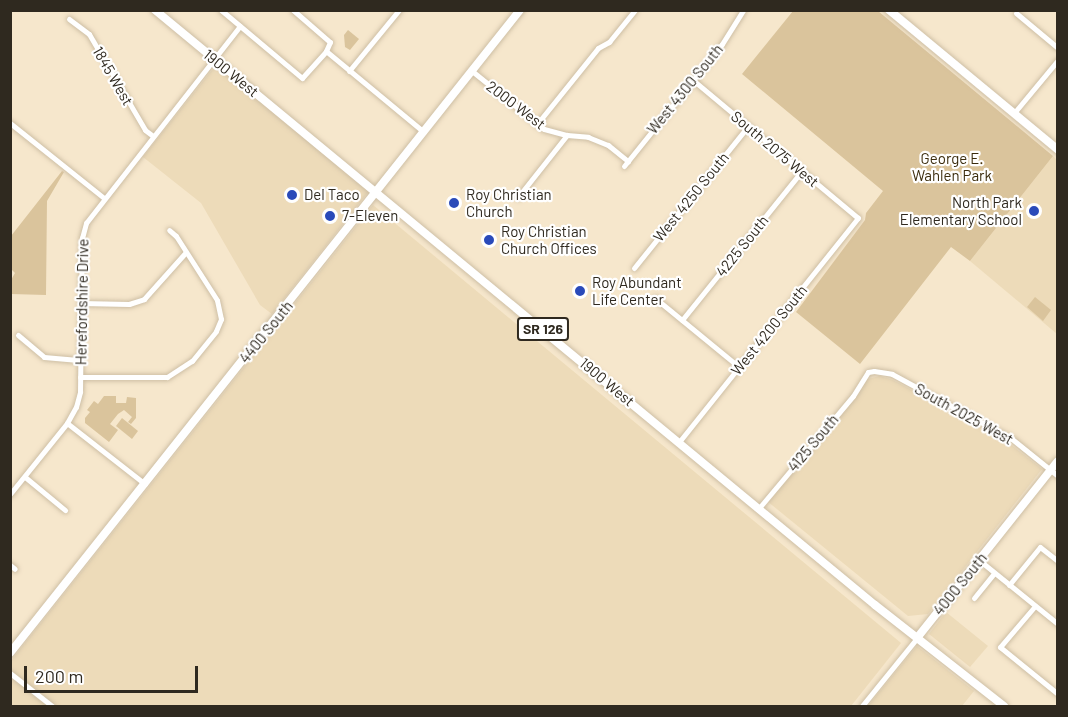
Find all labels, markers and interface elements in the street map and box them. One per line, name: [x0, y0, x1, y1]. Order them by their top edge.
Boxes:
street label: West 4300 South: [643, 40, 727, 138]
street label: 1845 West: [89, 43, 137, 109]
street label: 1900 West: [200, 45, 262, 101]
street label: 2000 West: [483, 77, 549, 133]
street label: South 2075 West: [728, 107, 822, 191]
street label: West 4250 South: [649, 149, 733, 245]
park label: George E. Wahlen Park: [912, 149, 992, 184]
place label: Roy Christian Church: [466, 185, 552, 220]
place label: Del Taco: [304, 186, 360, 204]
marker: Del Taco: [285, 188, 299, 202]
place label: North Park Elementary School: [900, 193, 1022, 228]
marker: Roy Christian Church: [447, 196, 461, 210]
marker: North Park Elementary School: [1027, 204, 1041, 218]
place label: 7-Eleven: [342, 207, 398, 225]
marker: 7-Eleven: [323, 209, 337, 223]
street label: 4225 South: [712, 212, 772, 280]
place label: Roy Christian Church Offices: [501, 222, 597, 257]
marker: Roy Christian Church Offices: [482, 233, 496, 247]
street label: Herefordshire Drive: [72, 239, 92, 365]
place label: Roy Abundant Life Center: [592, 273, 682, 308]
street label: West 4200 South: [727, 281, 811, 379]
marker: Roy Abundant Life Center: [573, 284, 587, 298]
street label: 4400 South: [235, 297, 297, 367]
road number: SR 126: [516, 318, 570, 340]
street label: 1900 West: [576, 354, 638, 410]
street label: South 2025 West: [912, 380, 1016, 448]
street label: 4125 South: [784, 411, 842, 475]
street label: 4000 South: [929, 549, 991, 619]
scale bar: [27, 654, 201, 692]
text: 200 m: [35, 665, 83, 687]

